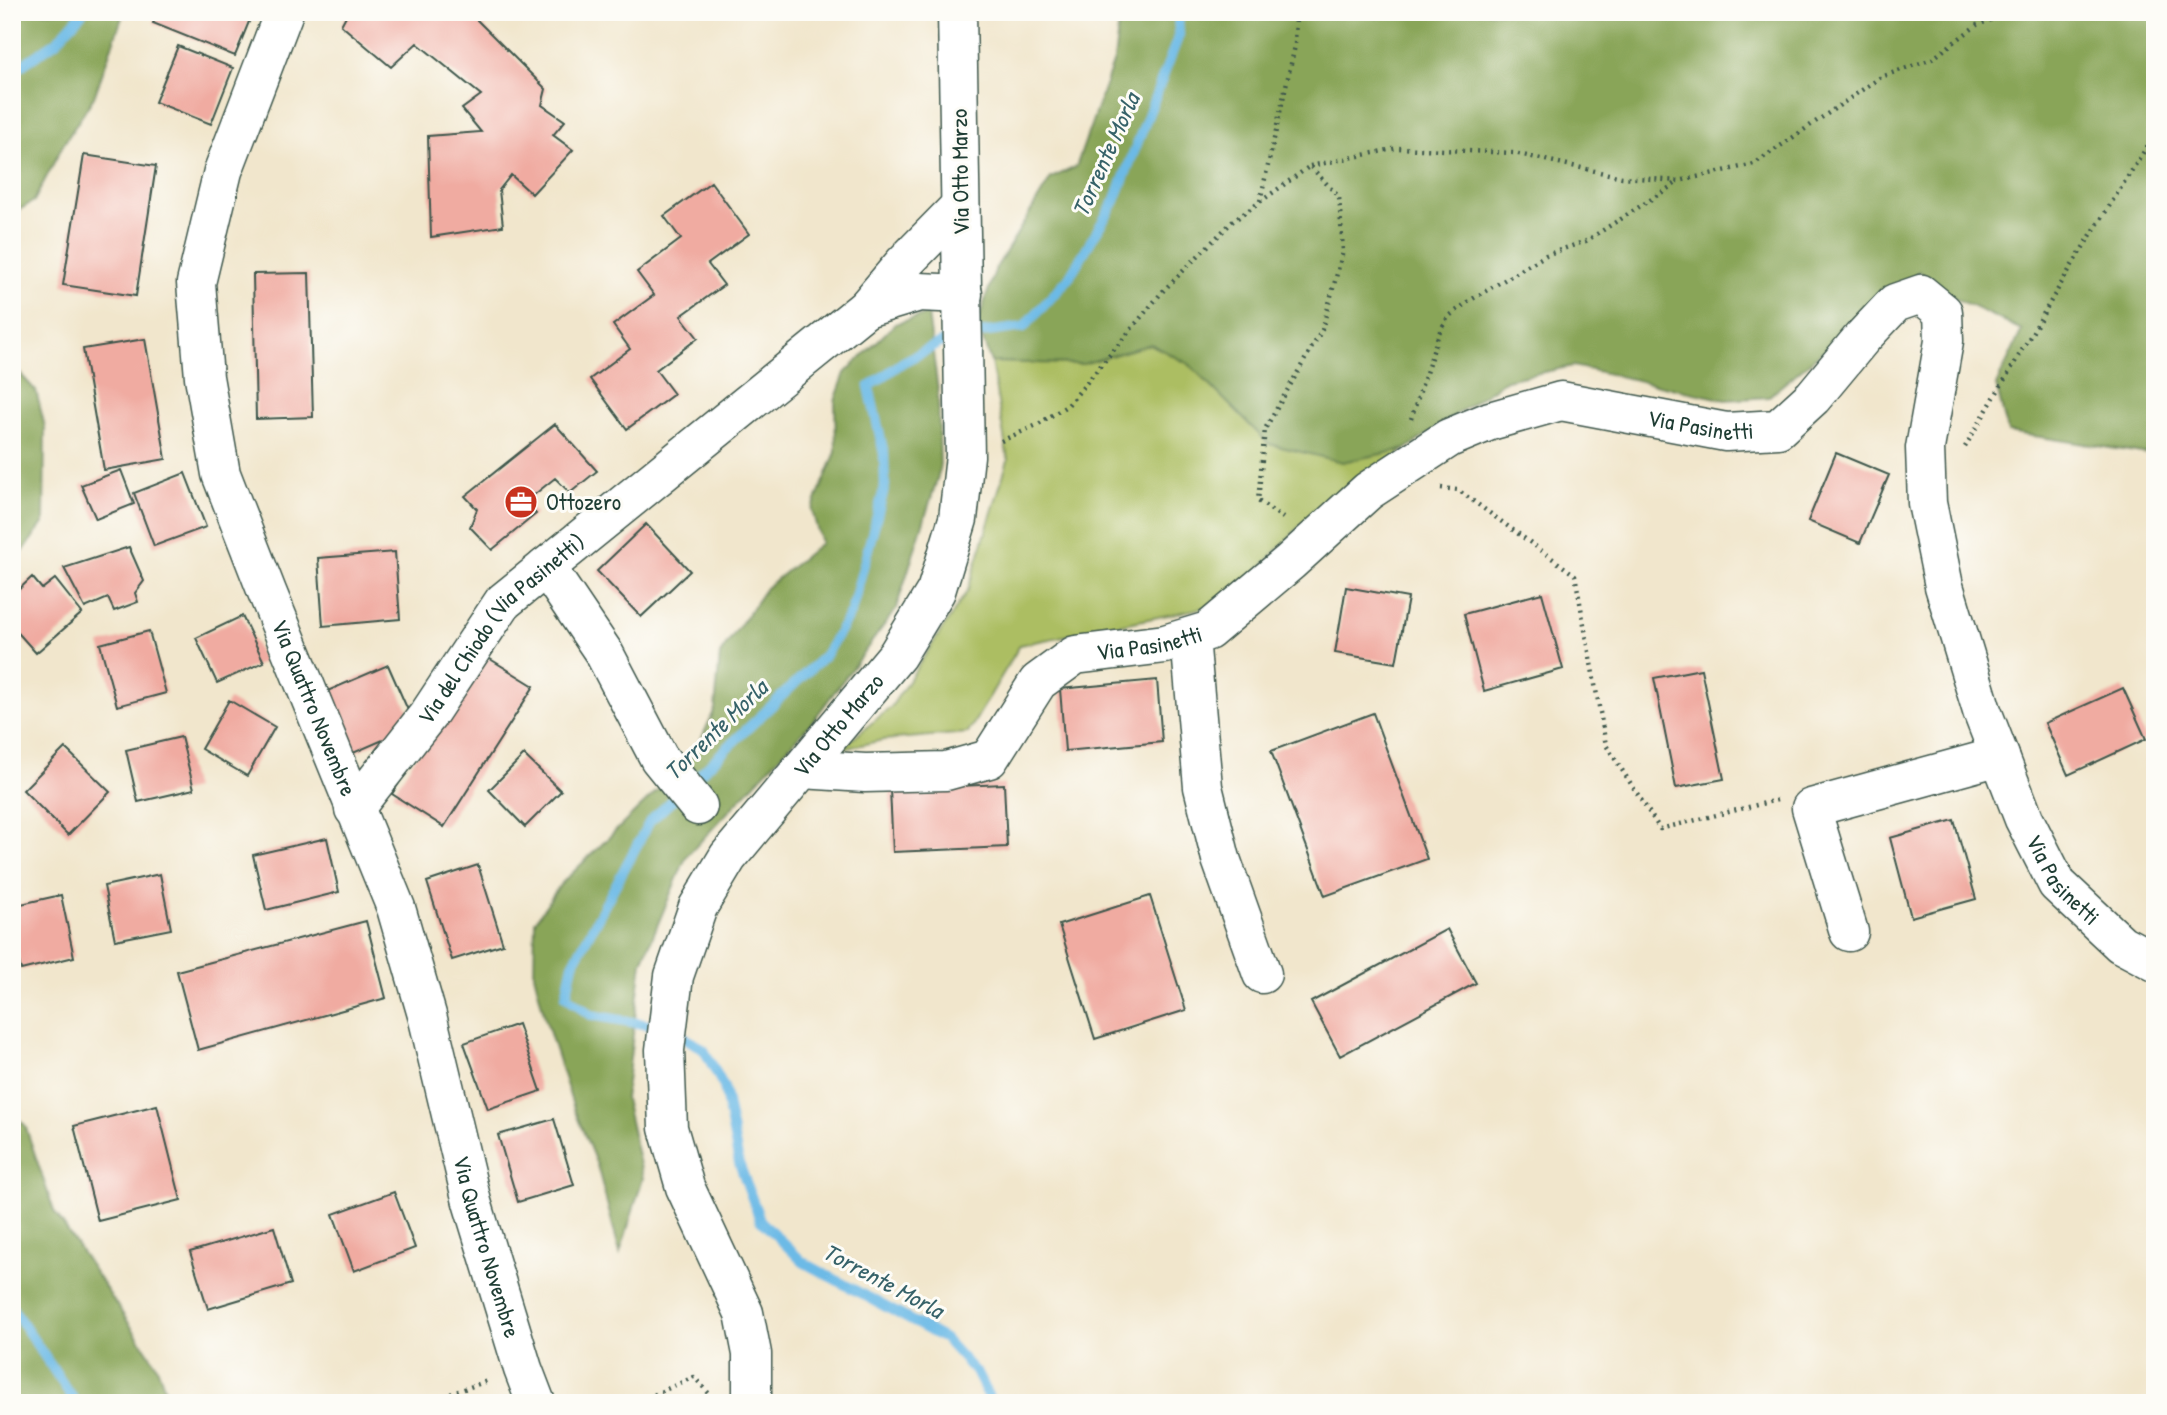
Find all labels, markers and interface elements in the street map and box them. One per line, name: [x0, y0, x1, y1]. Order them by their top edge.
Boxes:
water label: Torrente Morla: [1064, 85, 1148, 221]
street label: Via Otto Marzo: [943, 109, 976, 235]
street label: Via Pasinetti: [1645, 402, 1754, 447]
office icon: Ottozero: [502, 483, 540, 521]
place label: Ottozero: [546, 486, 621, 517]
street label: Via del Chiodo (Via Pasinetti): [410, 526, 591, 731]
street label: Via Quattro Novembre: [265, 615, 365, 800]
street label: Via Pasinetti: [1094, 618, 1206, 667]
street label: Via Otto Marzo: [785, 667, 890, 783]
water label: Torrente Morla: [657, 670, 776, 787]
street label: Via Pasinetti: [2019, 829, 2107, 932]
street label: Via Quattro Novembre: [446, 1153, 528, 1341]
water label: Torrente Morla: [818, 1235, 952, 1326]

